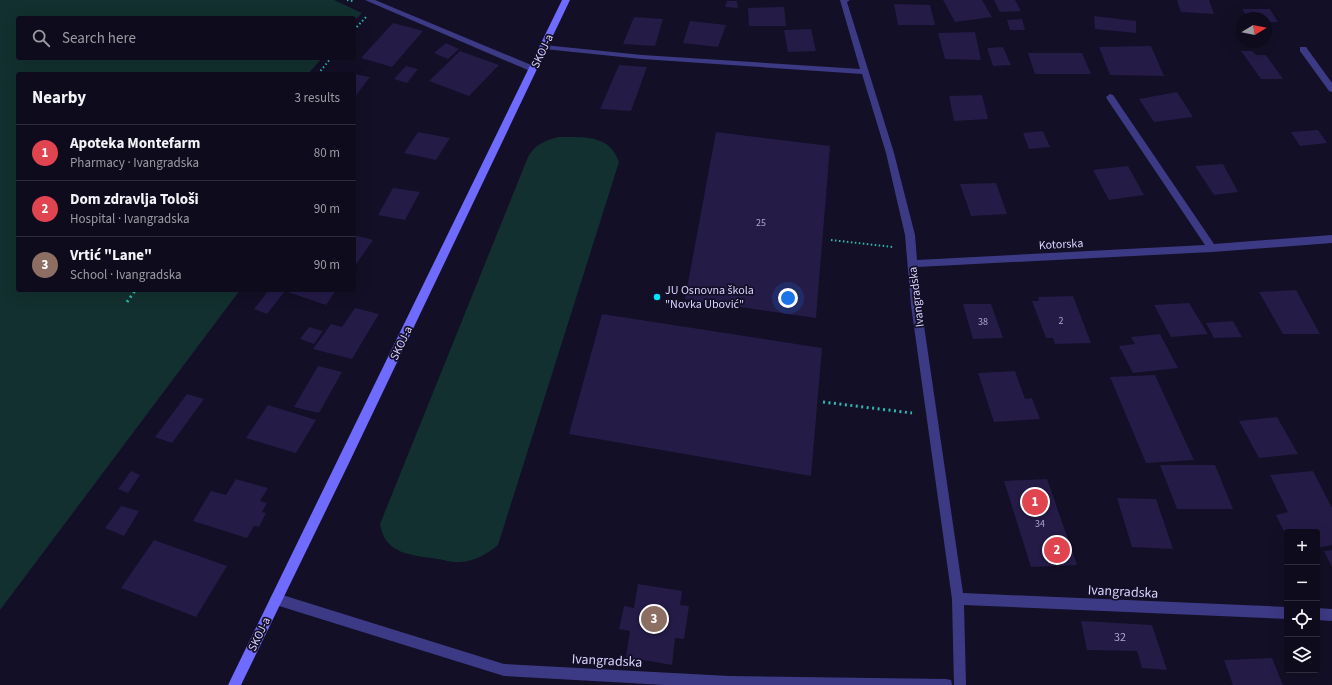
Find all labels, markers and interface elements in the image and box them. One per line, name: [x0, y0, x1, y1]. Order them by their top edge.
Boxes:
north arrow: [1236, 12, 1272, 48]
search box: [16, 16, 356, 60]
icon: search: [30, 27, 52, 49]
text: Search here: [62, 28, 136, 49]
street label: SKOJ-a: [527, 31, 558, 71]
text: Nearby: [32, 86, 86, 110]
text: 3 results: [295, 89, 340, 107]
text: Apoteka Montefarm: [70, 133, 200, 154]
text: 1: [42, 144, 48, 162]
text: 80 m: [314, 144, 340, 162]
text: Pharmacy · Ivangradska: [70, 154, 199, 172]
text: Dom zdravlja Tološi: [70, 189, 199, 210]
text: 2: [42, 200, 48, 218]
text: 90 m: [314, 200, 340, 218]
text: Hospital · Ivangradska: [70, 210, 190, 228]
house number: 25: [756, 216, 766, 230]
street label: Kotorska: [1038, 235, 1084, 254]
text: Vrtić "Lane": [70, 245, 152, 266]
text: 3: [42, 256, 48, 274]
text: 90 m: [314, 256, 340, 274]
text: School · Ivangradska: [70, 266, 182, 284]
street label: Ivangradska: [904, 266, 929, 328]
place label: JU Osnovna škola "Novka Ubović": [665, 282, 754, 313]
your location: [778, 288, 798, 308]
marker: JU Osnovna škola "Novka Ubović": [652, 292, 662, 302]
house number: 2: [1059, 314, 1064, 328]
house number: 38: [978, 315, 988, 329]
street label: SKOJ-a: [386, 323, 417, 363]
pin: 1: [1022, 487, 1048, 517]
house number: 34: [1035, 517, 1045, 531]
map controls: [1284, 529, 1320, 673]
button: +: [1284, 529, 1320, 565]
pin: 2: [1044, 535, 1070, 565]
button: −: [1284, 565, 1320, 601]
street label: Ivangradska: [1087, 580, 1159, 604]
button: locate: [1284, 601, 1320, 637]
pin: 3: [641, 604, 667, 634]
street label: SKOJ-a: [244, 614, 275, 654]
house number: 32: [1114, 629, 1126, 646]
button: layers: [1284, 637, 1320, 673]
street label: Ivangradska: [571, 649, 643, 673]

